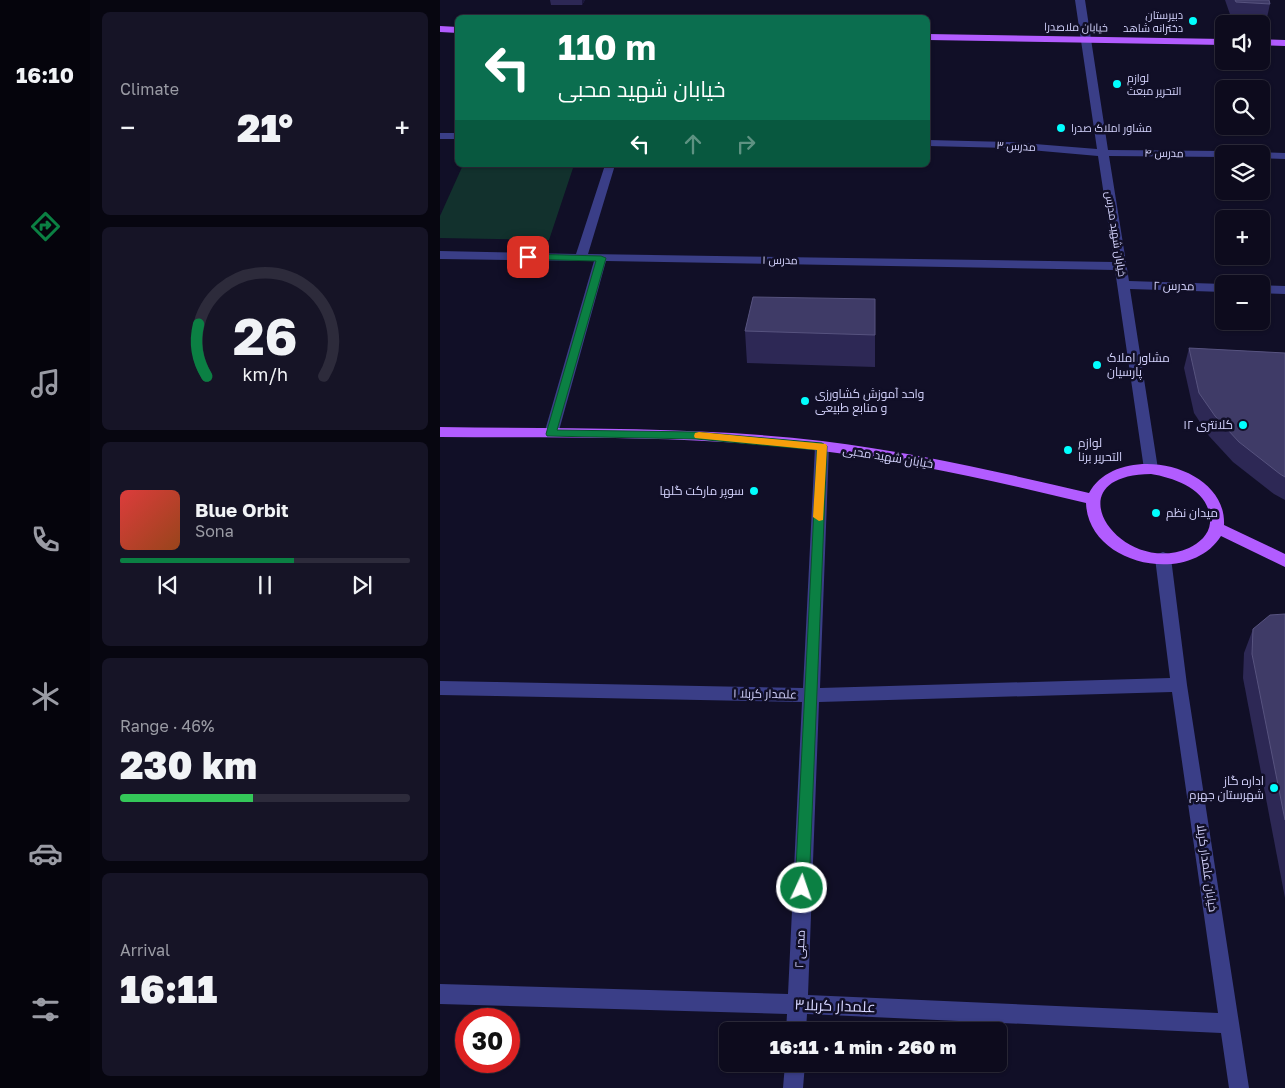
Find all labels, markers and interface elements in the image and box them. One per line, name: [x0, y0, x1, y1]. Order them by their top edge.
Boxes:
place label: دبیرستان دخترانه شاهد: [1123, 8, 1183, 35]
marker: دبیرستان دخترانه شاهد: [1187, 15, 1199, 27]
map controls: [1215, 15, 1270, 330]
button: sound: [1215, 15, 1270, 70]
street label: خیابان ملاصدرا: [1044, 19, 1108, 35]
text: 110 m: [558, 26, 656, 68]
icon: left: [475, 35, 540, 100]
text: 16:10: [16, 61, 74, 88]
place label: لوازم التحریر مبعث: [1127, 71, 1181, 98]
text: خیابان شهید محبی: [558, 75, 725, 102]
marker: لوازم التحریر مبعث: [1111, 78, 1123, 90]
text: Climate: [120, 79, 179, 99]
button: search: [1215, 80, 1270, 135]
text: 21°: [237, 105, 293, 150]
text: −: [120, 111, 135, 144]
text: +: [395, 111, 410, 144]
place label: مشاور املاک صدرا: [1071, 121, 1152, 135]
marker: مشاور املاک صدرا: [1055, 122, 1067, 134]
icon: left: [626, 130, 654, 158]
icon: ahead: [679, 130, 707, 158]
icon: right: [732, 130, 760, 158]
street label: مدرس ۳: [996, 138, 1036, 154]
button: layers: [1215, 145, 1270, 200]
street label: مدرس ۴: [1144, 146, 1184, 160]
street label: خیابان شهید مدرس: [1102, 190, 1130, 278]
icon: directions: [28, 209, 63, 244]
button: +: [1215, 210, 1270, 265]
pin: [507, 236, 549, 278]
icon: arrive: [514, 243, 542, 271]
street label: مدرس ۱: [762, 253, 798, 267]
button: −: [1215, 275, 1270, 330]
street label: مدرس ۲: [1153, 278, 1195, 293]
text: 26: [233, 304, 297, 366]
place label: مشاور املاک پارسیان: [1107, 350, 1170, 381]
marker: مشاور املاک پارسیان: [1091, 359, 1103, 371]
text: km/h: [242, 363, 288, 385]
icon: music: [28, 366, 63, 401]
place label: واحد آموزش کشاورزی و منابع طبیعی: [815, 386, 924, 416]
marker: واحد آموزش کشاورزی و منابع طبیعی: [799, 395, 811, 407]
place label: کلانتری ۱۲: [1183, 417, 1233, 432]
marker: کلانتری ۱۲: [1237, 419, 1249, 431]
place label: لوازم التحریر برنا: [1078, 435, 1122, 464]
street label: خیابان شهید محبی: [842, 442, 934, 471]
marker: لوازم التحریر برنا: [1062, 444, 1074, 456]
place label: سوپر مارکت گلها: [659, 483, 744, 500]
marker: سوپر مارکت گلها: [748, 485, 760, 497]
text: Blue Orbit: [195, 498, 289, 521]
place label: میدان نظم: [1166, 505, 1218, 521]
marker: میدان نظم: [1150, 507, 1162, 519]
text: Sona: [195, 521, 234, 541]
icon: phone: [28, 522, 63, 557]
icon: previous: [154, 571, 182, 599]
icon: pause: [251, 571, 279, 599]
icon: next: [348, 571, 376, 599]
icon: climate: [28, 679, 63, 714]
street label: علمدار کربلا ۱: [733, 685, 797, 702]
text: Range · 46%: [120, 716, 214, 736]
text: 230 km: [120, 742, 257, 787]
place label: اداره گاز شهرستان جهرم: [1189, 773, 1264, 803]
marker: اداره گاز شهرستان جهرم: [1268, 782, 1280, 794]
street label: خیابان علمدار کربلا: [1194, 823, 1221, 913]
icon: car: [28, 836, 63, 871]
position arrow: [775, 861, 827, 913]
street label: محبی ۲: [791, 930, 808, 968]
text: Arrival: [120, 940, 170, 960]
text: 16:11: [120, 966, 217, 1011]
icon: filters: [28, 992, 63, 1027]
street label: علمدار کربلا۳: [794, 995, 876, 1016]
speed limit sign: 30: [455, 1008, 520, 1073]
text: 16:11 · 1 min · 260 m: [770, 1035, 956, 1058]

